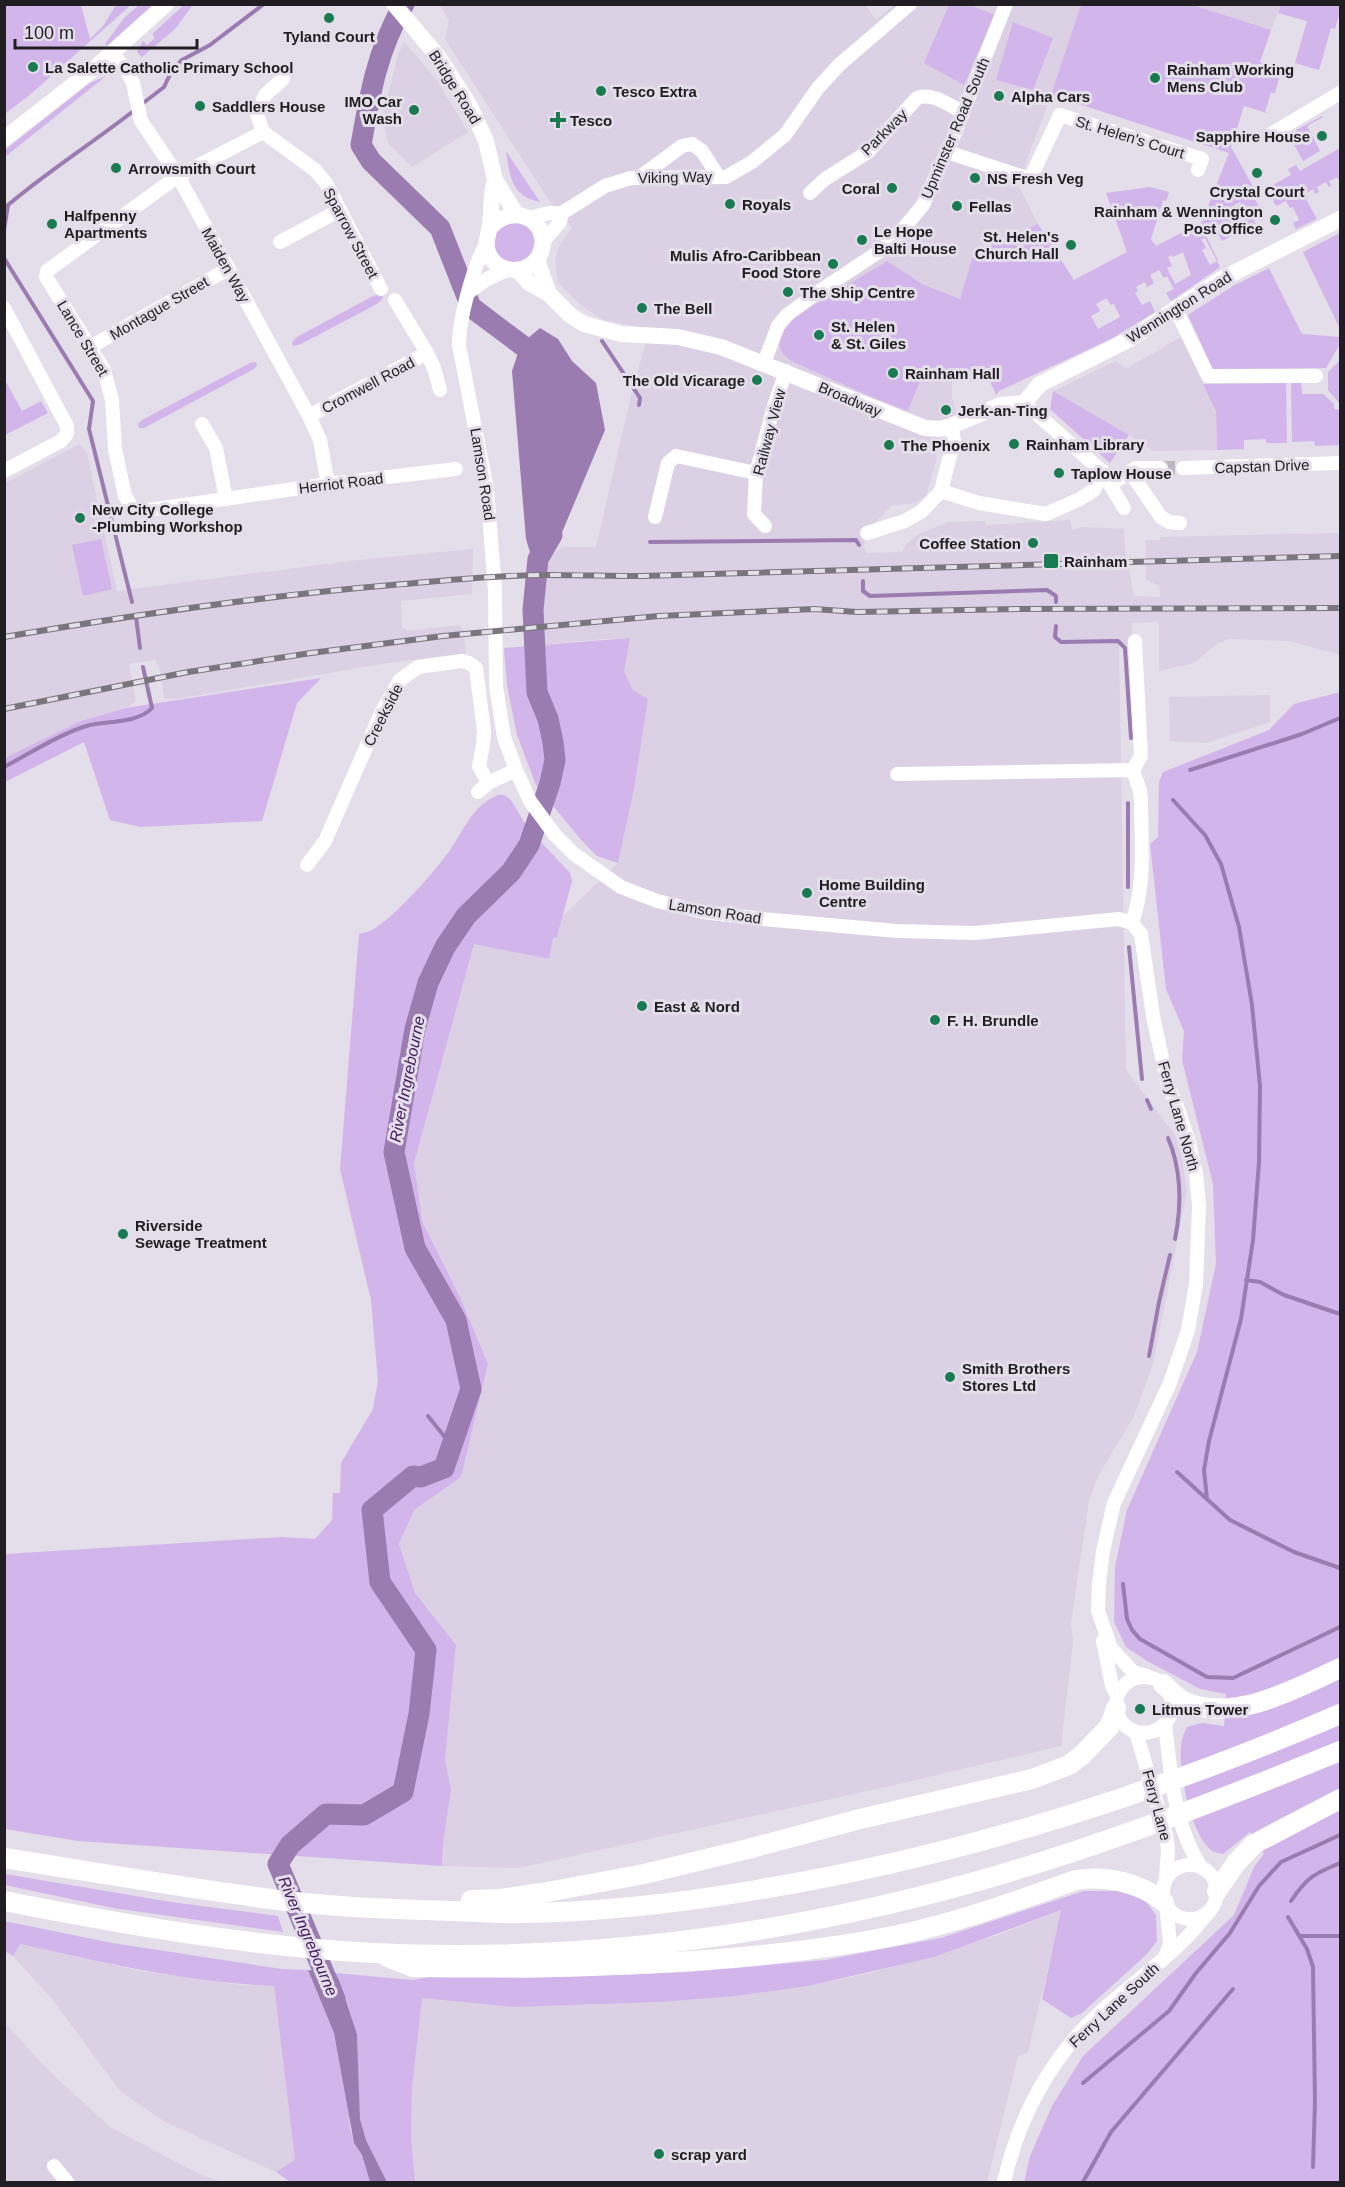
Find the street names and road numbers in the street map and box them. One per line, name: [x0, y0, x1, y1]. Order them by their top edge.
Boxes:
street label: Bridge Road: [426, 47, 484, 127]
street label: Upminster Road South: [918, 55, 992, 201]
street label: Parkway: [858, 105, 911, 158]
street label: St. Helen's Court: [1074, 112, 1187, 162]
street label: Viking Way: [638, 168, 713, 186]
street label: Sparrow Street: [320, 185, 382, 282]
street label: Maiden Way: [198, 225, 254, 306]
street label: Wennington Road: [1124, 268, 1234, 346]
street label: Montague Street: [107, 272, 212, 343]
street label: Lance Street: [54, 297, 113, 380]
street label: Cromwell Road: [319, 353, 417, 417]
street label: Broadway: [816, 378, 884, 420]
street label: Railway View: [749, 387, 789, 477]
street label: Lamson Road: [467, 427, 499, 521]
street label: Capstan Drive: [1214, 456, 1310, 476]
street label: Herriot Road: [298, 469, 384, 497]
street label: Creekside: [360, 681, 406, 749]
street label: Lamson Road: [668, 895, 762, 927]
street label: Ferry Lane North: [1155, 1059, 1203, 1173]
street label: Ferry Lane: [1139, 1768, 1175, 1842]
street label: Ferry Lane South: [1066, 1959, 1162, 2051]

